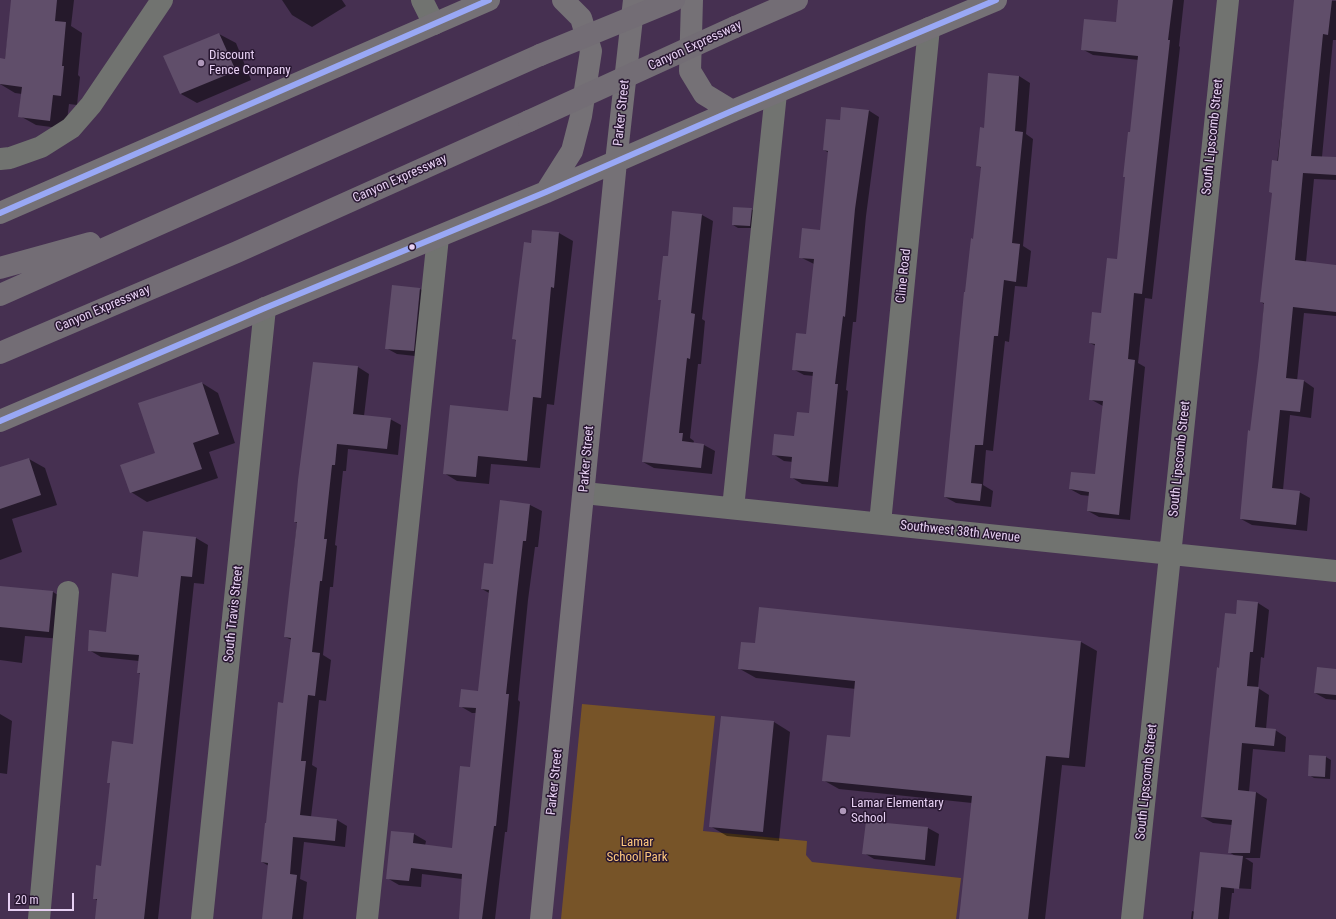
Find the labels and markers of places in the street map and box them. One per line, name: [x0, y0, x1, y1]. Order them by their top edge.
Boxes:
place label: Discount Fence Company: [209, 48, 291, 79]
marker: Discount Fence Company: [196, 58, 206, 68]
unlabelled marker: [407, 242, 417, 252]
place label: Lamar Elementary School: [851, 796, 944, 827]
marker: Lamar Elementary School: [838, 806, 848, 816]

